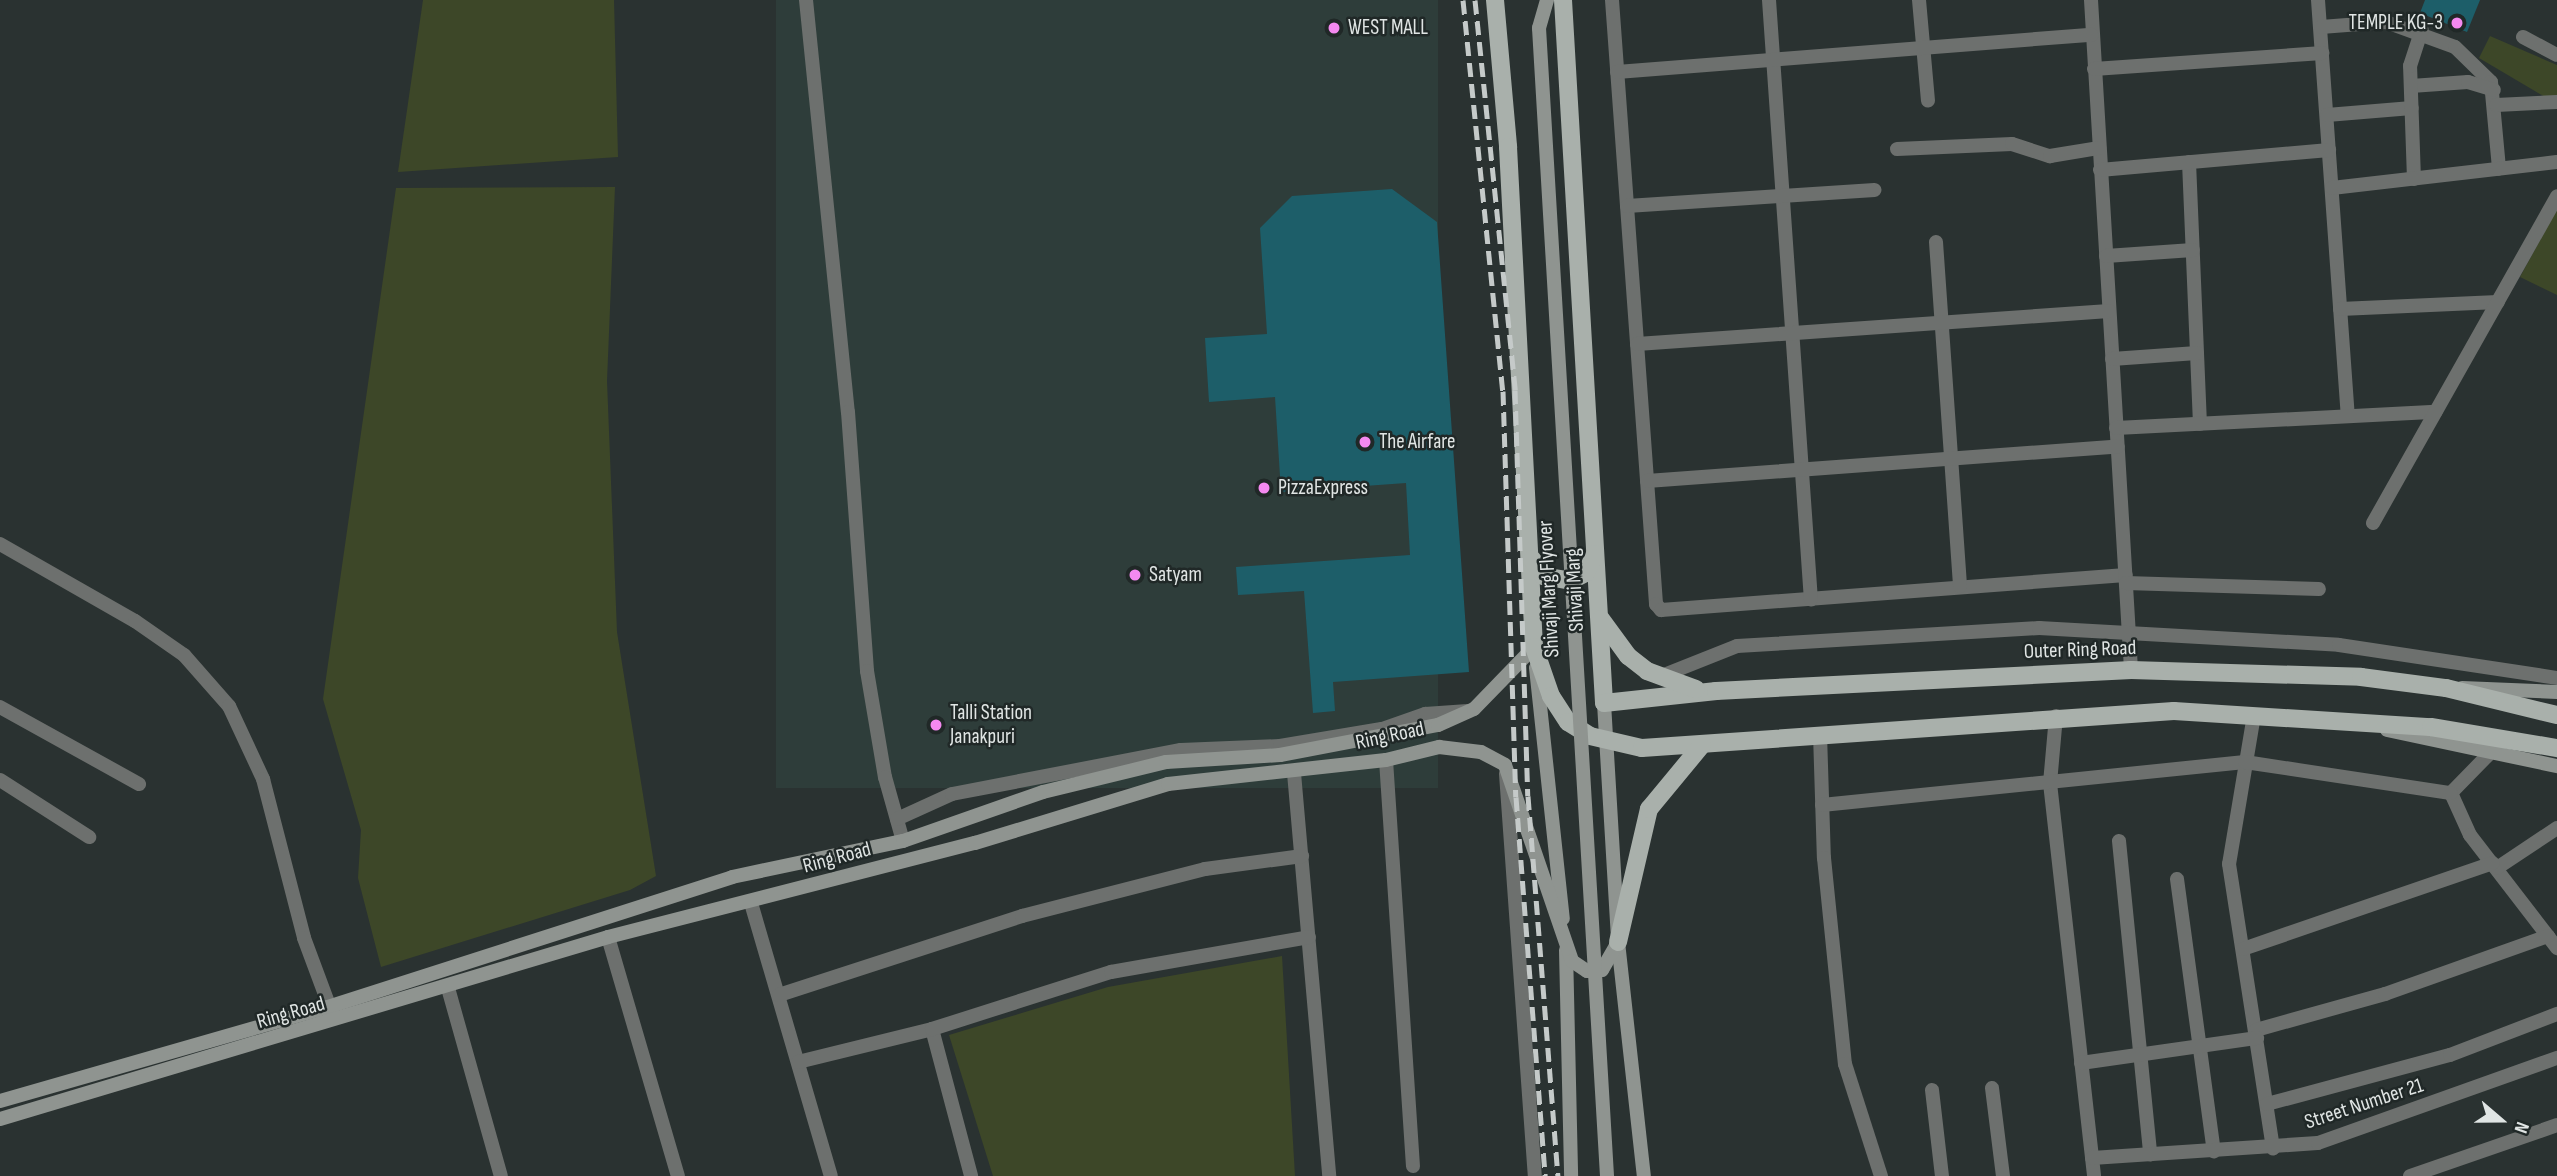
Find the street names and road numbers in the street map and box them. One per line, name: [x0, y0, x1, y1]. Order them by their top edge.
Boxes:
street label: Shivaji Marg Flyover: [1533, 520, 1565, 658]
street label: Shivaji Marg: [1560, 548, 1590, 632]
street label: Outer Ring Road: [2023, 635, 2137, 665]
street label: Ring Road: [1353, 716, 1427, 756]
street label: Ring Road: [800, 837, 874, 879]
street label: Ring Road: [254, 991, 328, 1035]
street label: Street Number 21: [2302, 1073, 2426, 1135]

